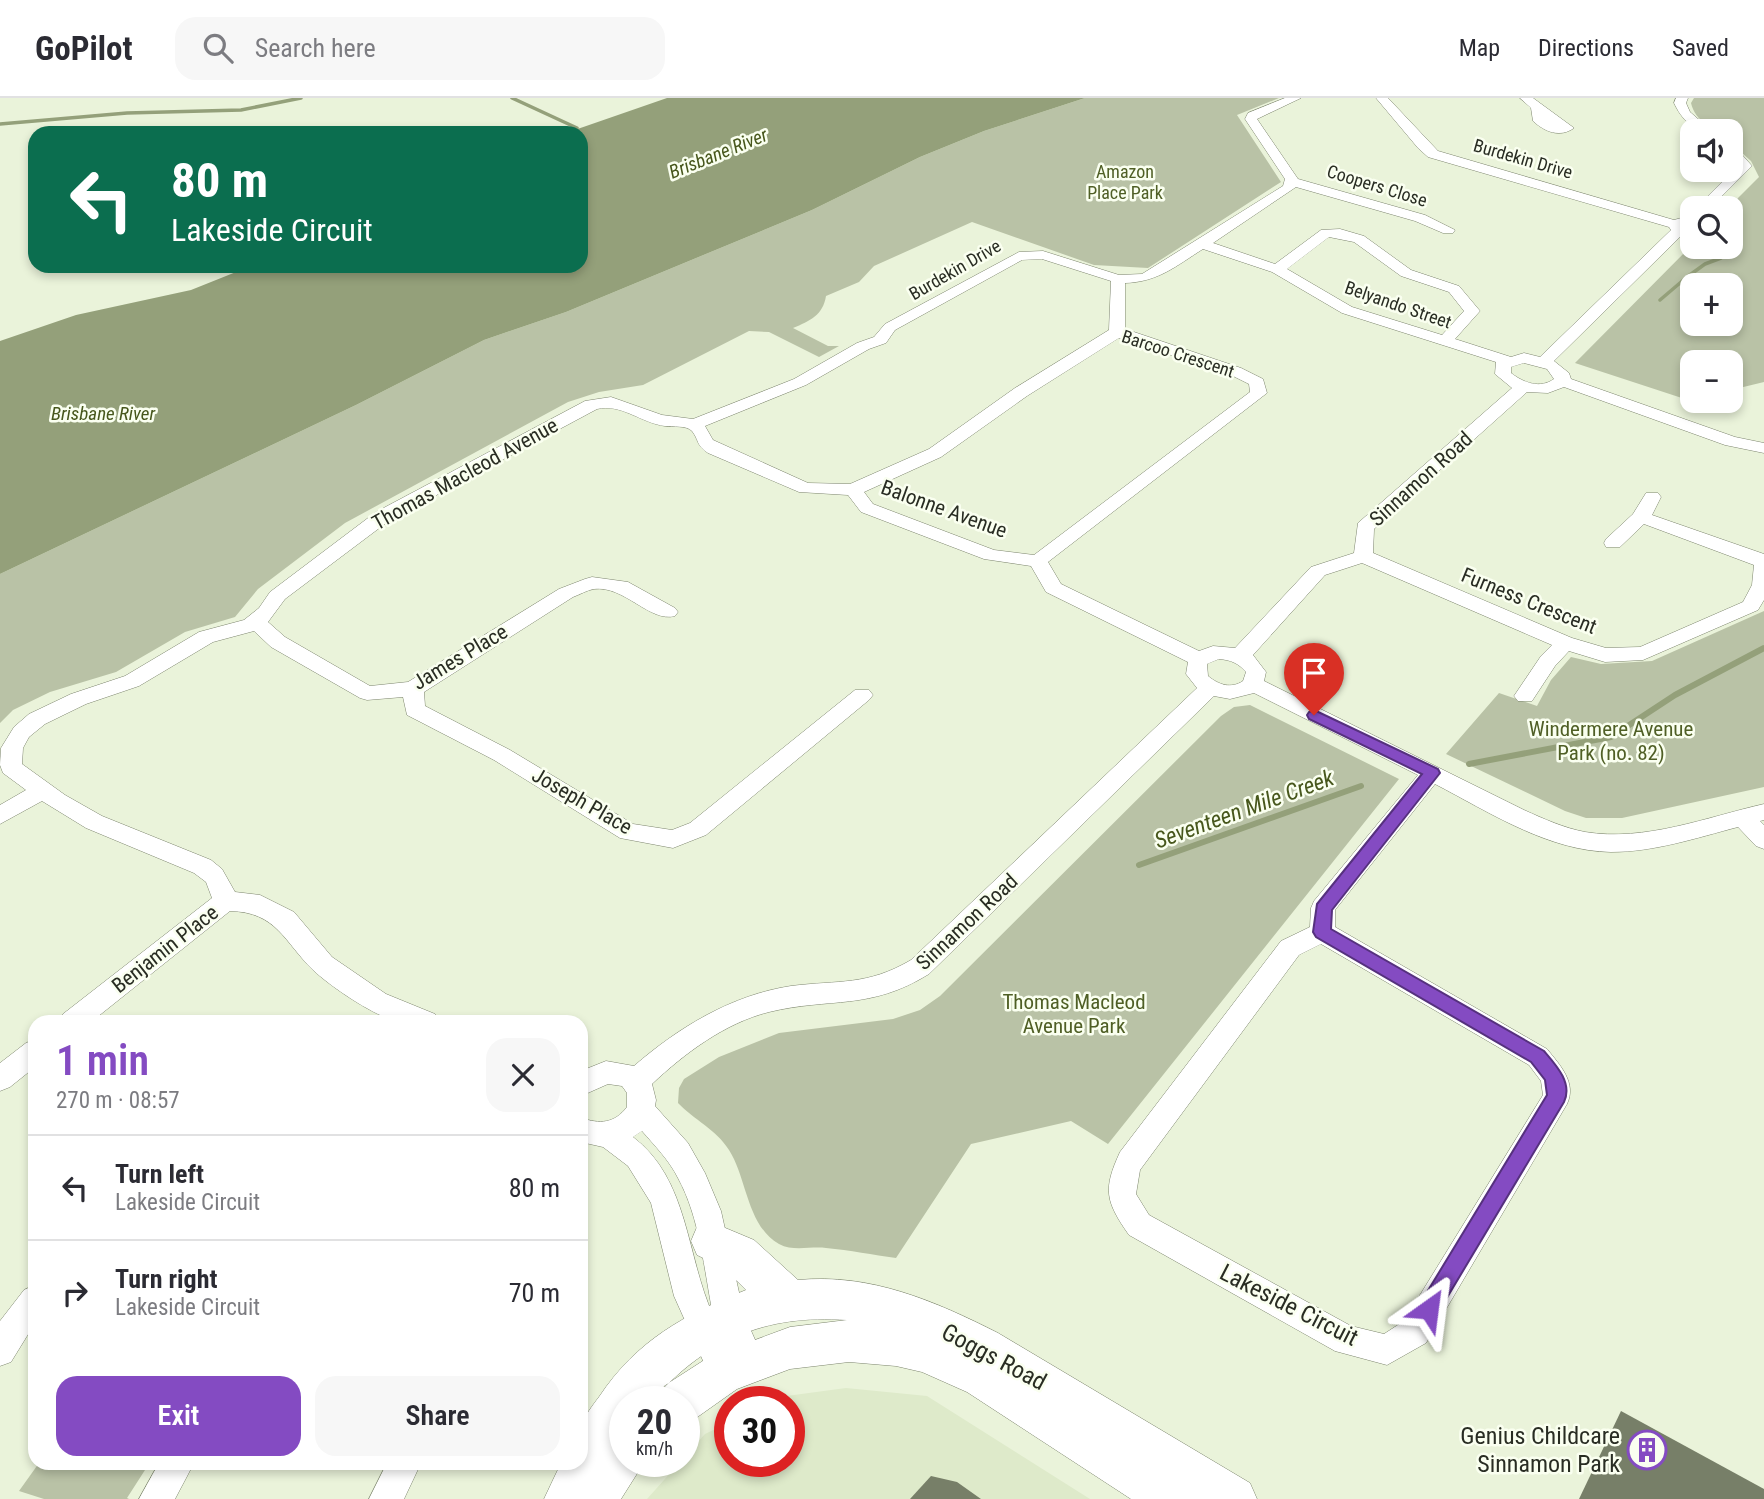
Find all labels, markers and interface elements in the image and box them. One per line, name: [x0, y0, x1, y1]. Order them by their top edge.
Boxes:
search box: [175, 17, 665, 80]
text: GoPilot: [35, 29, 133, 68]
icon: search: [199, 29, 237, 67]
text: Search here: [255, 33, 376, 63]
text: Map: [1459, 34, 1500, 62]
text: Directions: [1538, 34, 1634, 62]
text: Saved: [1672, 34, 1729, 62]
map controls: [1680, 119, 1743, 413]
button: sound: [1680, 119, 1743, 182]
water label: Brisbane River: [666, 123, 771, 184]
street label: Burdekin Drive: [1471, 134, 1575, 183]
text: 80 m: [171, 152, 268, 209]
icon: left: [56, 154, 147, 245]
street label: Coopers Close: [1325, 160, 1430, 211]
park label: Amazon Place Park: [1087, 161, 1163, 203]
button: search: [1680, 196, 1743, 259]
text: Lakeside Circuit: [171, 211, 373, 249]
street label: Burdekin Drive: [905, 235, 1004, 304]
button: +: [1680, 273, 1743, 336]
street label: Belyando Street: [1342, 276, 1454, 333]
street label: Barcoo Crescent: [1119, 325, 1237, 382]
button: −: [1680, 350, 1743, 413]
water label: Brisbane River: [51, 402, 155, 425]
street label: Thomas Macleod Avenue: [368, 413, 562, 535]
street label: Sinnamon Road: [1365, 427, 1477, 531]
street label: Balonne Avenue: [878, 475, 1010, 543]
street label: Furness Crescent: [1458, 563, 1600, 639]
street label: James Place: [408, 619, 512, 695]
pin: [1284, 643, 1344, 715]
icon: arrive: [1295, 654, 1333, 692]
park label: Windermere Avenue Park (no. 82): [1529, 717, 1693, 765]
street label: Joseph Place: [528, 763, 636, 839]
water label: Seventeen Mile Creek: [1151, 764, 1339, 854]
street label: Sinnamon Road: [911, 869, 1023, 975]
street label: Benjamin Place: [107, 900, 223, 998]
park label: Thomas Macleod Avenue Park: [1002, 990, 1146, 1038]
text: 1 min: [56, 1036, 149, 1085]
button: close: [486, 1038, 560, 1112]
text: 270 m · 08:57: [56, 1087, 180, 1114]
text: Turn left: [115, 1159, 204, 1189]
icon: left: [56, 1169, 94, 1207]
text: 80 m: [509, 1173, 560, 1203]
text: Lakeside Circuit: [115, 1189, 260, 1216]
street label: Lakeside Circuit: [1215, 1258, 1363, 1352]
text: Turn right: [115, 1264, 217, 1294]
position arrow: [1392, 1272, 1466, 1346]
icon: right: [56, 1274, 94, 1312]
text: 70 m: [509, 1278, 560, 1308]
text: Lakeside Circuit: [115, 1294, 260, 1321]
street label: Goggs Road: [937, 1318, 1051, 1396]
button: Exit: [56, 1376, 301, 1456]
button: Share: [315, 1376, 560, 1456]
speed limit sign: 30: [714, 1386, 805, 1477]
text: 20: [637, 1402, 672, 1443]
place label: Genius Childcare Sinnamon Park: [1460, 1422, 1620, 1478]
building icon: Genius Childcare Sinnamon Park: [1626, 1429, 1668, 1471]
text: km/h: [636, 1438, 673, 1459]

